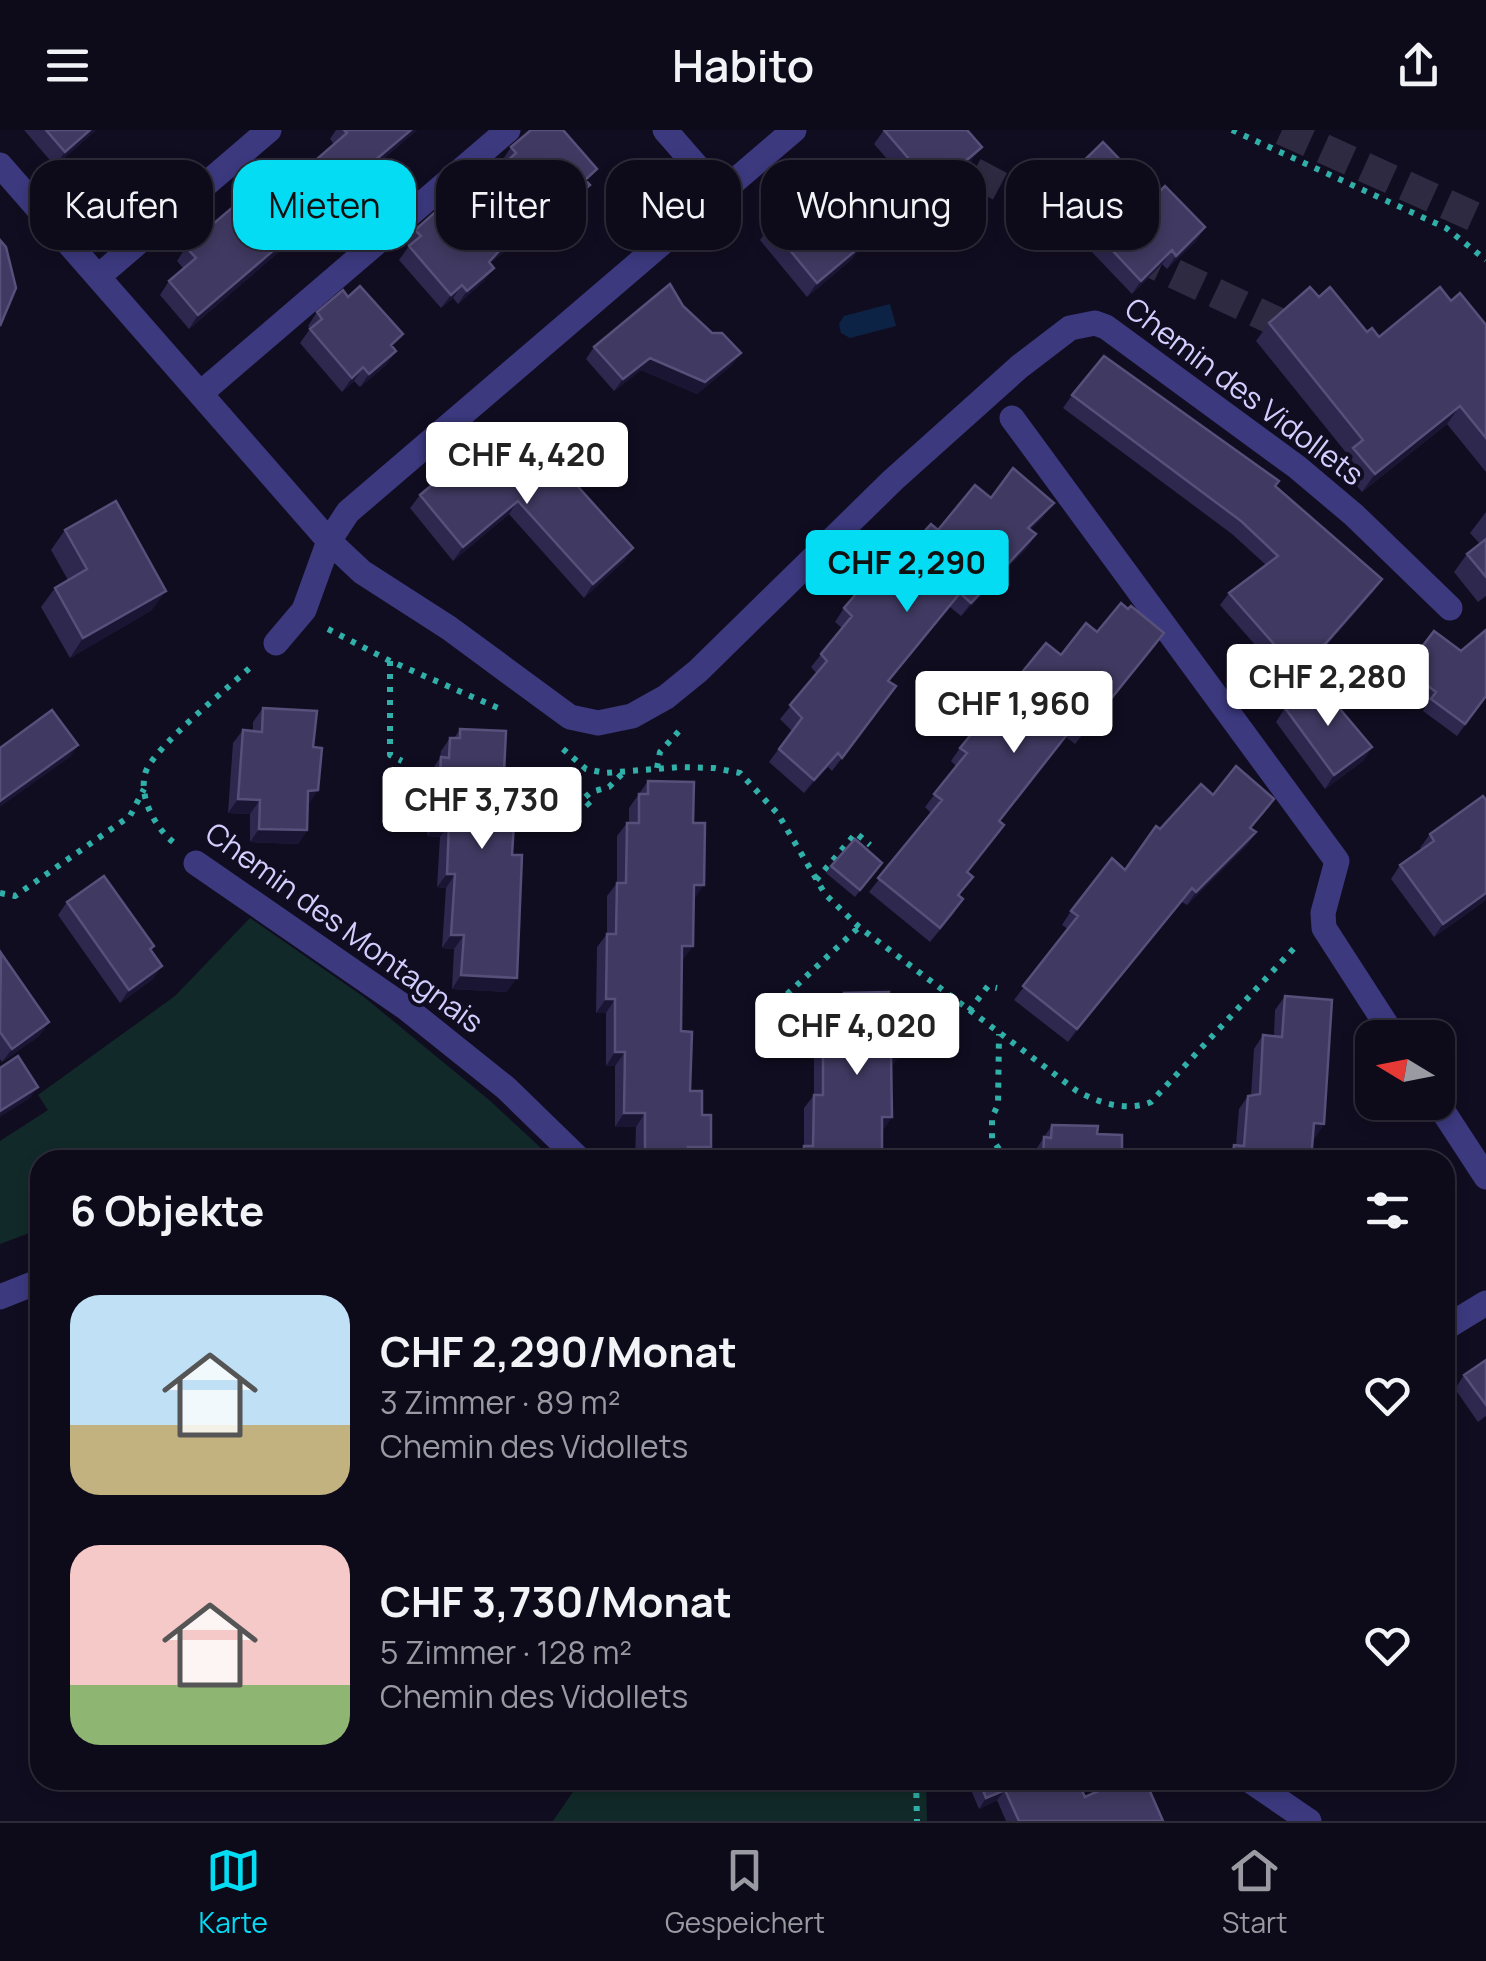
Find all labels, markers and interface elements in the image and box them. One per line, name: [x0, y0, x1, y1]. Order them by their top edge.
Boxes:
text: Habito: [672, 34, 814, 96]
icon: menu: [40, 38, 95, 93]
icon: share: [1391, 38, 1446, 93]
chip: Kaufen: [30, 160, 213, 250]
chip: Mieten: [233, 160, 416, 250]
chip: Filter: [436, 160, 586, 250]
chip: Neu: [606, 160, 741, 250]
chip: Wohnung: [761, 160, 986, 250]
chip: Haus: [1006, 160, 1159, 250]
street label: Chemin des Vidollets: [1117, 287, 1373, 494]
pin: CHF 4,420: [413, 422, 641, 507]
text: CHF 4,420: [448, 432, 606, 476]
pin: CHF 2,290: [793, 530, 1021, 615]
text: CHF 2,290: [828, 540, 986, 584]
pin: CHF 2,280: [1214, 644, 1442, 729]
text: CHF 2,280: [1249, 654, 1407, 698]
pin: CHF 1,960: [900, 671, 1128, 756]
text: CHF 1,960: [937, 681, 1091, 725]
pin: CHF 3,730: [368, 767, 596, 852]
text: CHF 3,730: [405, 777, 559, 821]
street label: Chemin des Montagnais: [198, 812, 492, 1042]
pin: CHF 4,020: [743, 993, 971, 1078]
text: CHF 4,020: [777, 1003, 937, 1047]
north arrow: [1355, 1020, 1455, 1120]
map controls: [1355, 1020, 1455, 1120]
text: 6 Objekte: [70, 1181, 264, 1239]
icon: filters: [1360, 1183, 1415, 1238]
text: CHF 2,290/Monat: [380, 1322, 737, 1380]
icon: home: [150, 1335, 270, 1455]
icon: heart: [1360, 1368, 1415, 1423]
text: 3 Zimmer · 89 m²: [380, 1380, 620, 1424]
text: Chemin des Vidollets: [380, 1424, 688, 1468]
text: CHF 3,730/Monat: [380, 1572, 732, 1630]
icon: home: [150, 1585, 270, 1705]
icon: heart: [1360, 1618, 1415, 1673]
text: 5 Zimmer · 128 m²: [380, 1630, 632, 1674]
text: Chemin des Vidollets: [380, 1674, 688, 1718]
tab: Karte: [199, 1843, 268, 1941]
tab: Gespeichert: [665, 1843, 825, 1941]
tab: Start: [1222, 1843, 1287, 1941]

